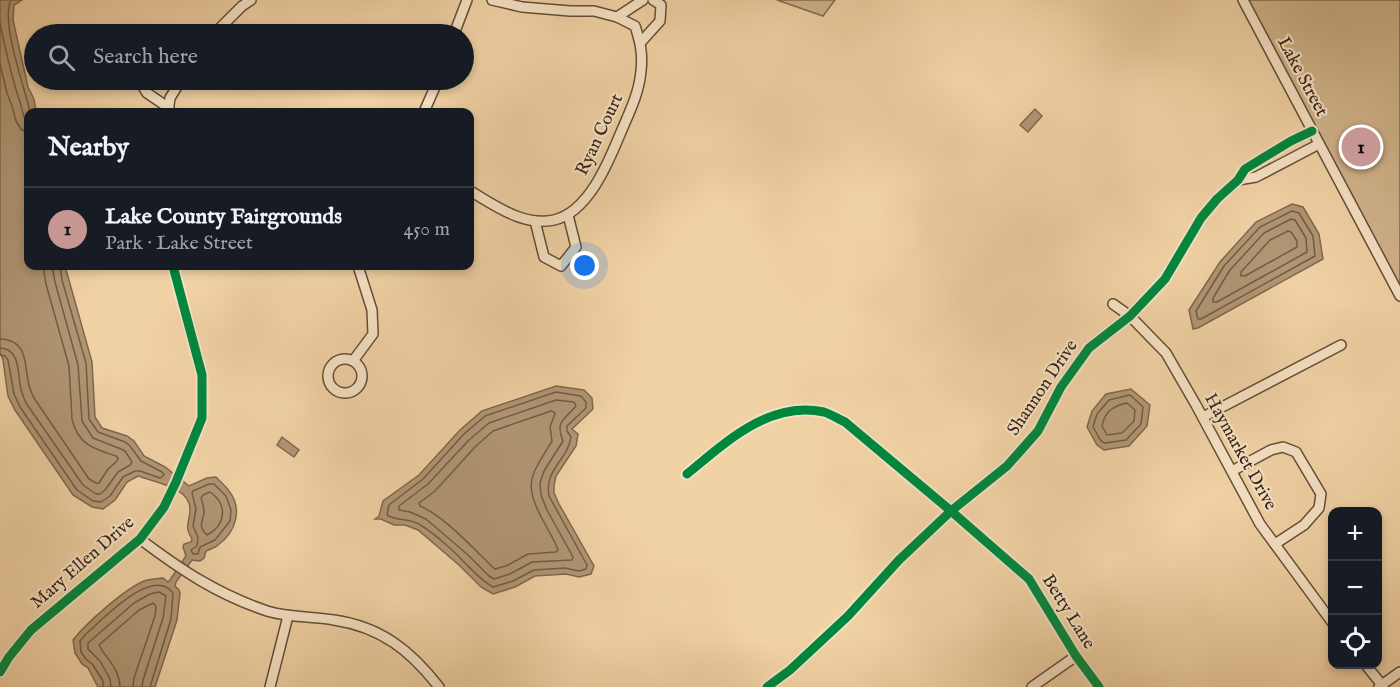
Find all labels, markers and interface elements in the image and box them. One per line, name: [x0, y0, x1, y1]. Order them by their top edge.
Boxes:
search box: [24, 24, 474, 90]
street label: Lake Street: [1271, 33, 1333, 121]
icon: search: [45, 41, 78, 74]
text: Search here: [93, 43, 198, 71]
street label: Ryan Court: [571, 90, 629, 180]
pin: 1: [1342, 124, 1380, 170]
text: Nearby: [48, 131, 129, 164]
text: Lake County Fairgrounds: [105, 203, 342, 231]
text: 1: [64, 217, 71, 242]
text: 450 m: [403, 217, 450, 242]
text: Park · Lake Street: [105, 231, 253, 256]
your location: [570, 251, 599, 280]
street label: Shannon Drive: [1002, 336, 1084, 440]
street label: Haymarket Drive: [1198, 390, 1282, 514]
map controls: [1328, 507, 1382, 669]
button: +: [1328, 507, 1382, 561]
street label: Mary Ellen Drive: [26, 512, 140, 614]
button: −: [1328, 561, 1382, 615]
street label: Betty Lane: [1036, 570, 1100, 654]
button: locate: [1328, 615, 1382, 669]

